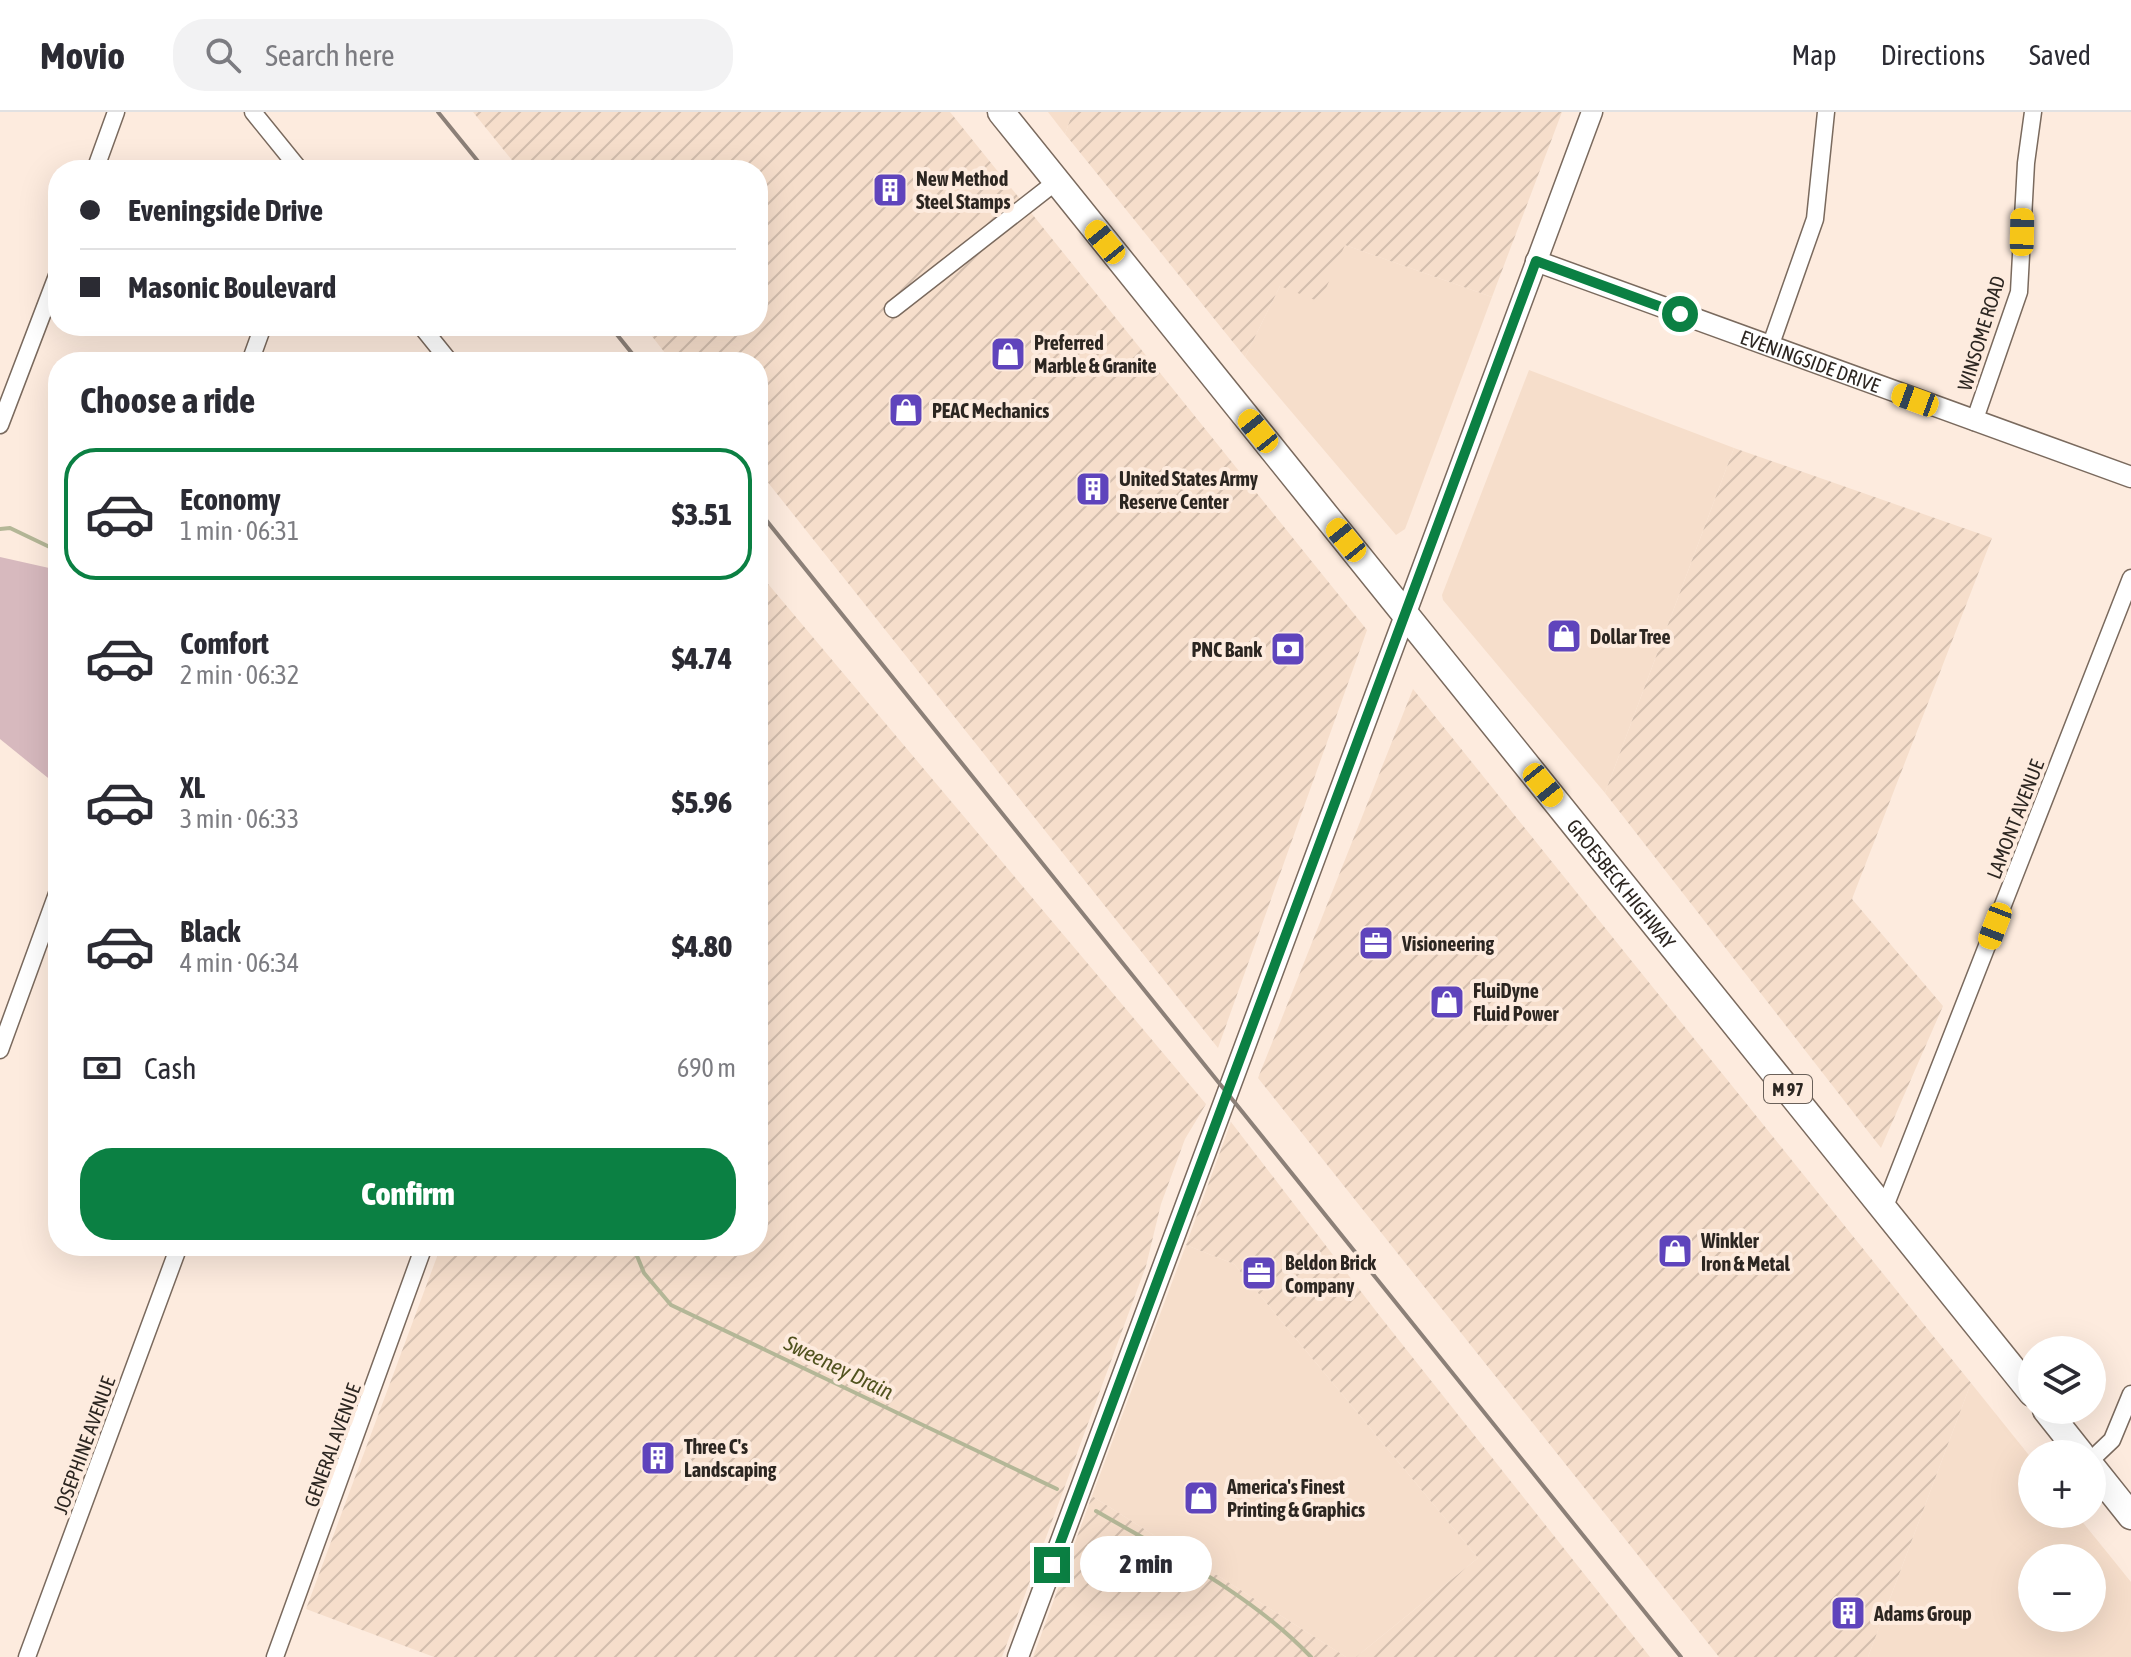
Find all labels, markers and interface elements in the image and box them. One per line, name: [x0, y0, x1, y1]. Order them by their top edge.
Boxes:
search box: [173, 19, 733, 91]
icon: search: [201, 33, 245, 77]
text: Movio: [40, 34, 125, 77]
text: Search here: [265, 38, 395, 72]
text: Map: [1792, 39, 1837, 71]
text: Directions: [1881, 39, 1985, 71]
text: Saved: [2029, 39, 2091, 71]
place label: New Method Steel Stamps: [916, 167, 1010, 213]
building icon: New Method Steel Stamps: [871, 171, 909, 209]
text: Eveningside Drive: [128, 193, 323, 227]
car: [2010, 208, 2034, 256]
car: [1081, 216, 1129, 268]
text: Masonic Boulevard: [128, 270, 336, 304]
street label: WINSOME ROAD: [1953, 273, 2009, 393]
route start: [1662, 296, 1698, 332]
street label: EVENINGSIDE DRIVE: [1738, 325, 1884, 397]
place label: Preferred Marble & Granite: [1034, 331, 1156, 377]
shop icon: Preferred Marble & Granite: [989, 335, 1027, 373]
text: Choose a ride: [80, 379, 255, 421]
car: [1888, 381, 1942, 419]
shop icon: PEAC Mechanics: [887, 391, 925, 429]
place label: PEAC Mechanics: [932, 399, 1049, 422]
car: [1234, 405, 1282, 457]
place label: United States Army Reserve Center: [1119, 467, 1259, 513]
building icon: United States Army Reserve Center: [1074, 470, 1112, 508]
icon: car: [84, 478, 156, 550]
text: Economy: [180, 482, 281, 516]
text: $3.51: [672, 497, 732, 531]
car: [1322, 514, 1370, 566]
text: 1 min · 06:31: [180, 516, 299, 546]
shop icon: Dollar Tree: [1545, 617, 1583, 655]
icon: car: [84, 622, 156, 694]
place label: Dollar Tree: [1590, 625, 1671, 648]
text: Comfort: [180, 626, 269, 660]
bank icon: PNC Bank: [1269, 630, 1307, 668]
place label: PNC Bank: [1191, 638, 1262, 661]
text: $4.74: [672, 641, 732, 675]
text: 2 min · 06:32: [180, 660, 299, 690]
street label: LAMONT AVENUE: [1982, 756, 2048, 882]
car: [1519, 759, 1567, 811]
icon: car: [84, 766, 156, 838]
text: XL: [180, 770, 205, 804]
text: $5.96: [672, 785, 732, 819]
text: 3 min · 06:33: [180, 804, 299, 834]
street label: GROESBECK HIGHWAY: [1563, 814, 1681, 953]
car: [1975, 899, 2015, 953]
icon: car: [84, 910, 156, 982]
text: Black: [180, 914, 240, 948]
office icon: Visioneering: [1357, 924, 1395, 962]
text: $4.80: [672, 929, 732, 963]
place label: Visioneering: [1401, 932, 1494, 955]
text: 4 min · 06:34: [180, 948, 299, 978]
place label: FluiDyne Fluid Power: [1473, 979, 1559, 1025]
shop icon: FluiDyne Fluid Power: [1428, 983, 1466, 1021]
icon: cash: [80, 1046, 124, 1090]
text: Cash: [144, 1051, 197, 1085]
text: 690 m: [677, 1053, 736, 1083]
road number: M 97: [1764, 1075, 1812, 1103]
button: Confirm: [80, 1148, 736, 1240]
place label: Winkler Iron & Metal: [1700, 1229, 1791, 1275]
shop icon: Winkler Iron & Metal: [1656, 1232, 1694, 1270]
place label: Beldon Brick Company: [1285, 1251, 1376, 1297]
office icon: Beldon Brick Company: [1240, 1254, 1278, 1292]
water label: Sweeney Drain: [779, 1329, 898, 1405]
map controls: [2018, 1336, 2106, 1632]
button: layers: [2018, 1336, 2106, 1424]
street label: JOSEPHINE AVENUE: [48, 1373, 120, 1517]
street label: GENERAL AVENUE: [299, 1380, 365, 1510]
place label: Three C's Landscaping: [684, 1435, 777, 1481]
building icon: Three C's Landscaping: [639, 1439, 677, 1477]
button: +: [2018, 1440, 2106, 1528]
place label: America's Finest Printing & Graphics: [1226, 1475, 1365, 1521]
shop icon: America's Finest Printing & Graphics: [1182, 1479, 1220, 1517]
callout: 2 min: [1080, 1537, 1212, 1593]
button: −: [2018, 1544, 2106, 1632]
route end: [1034, 1547, 1070, 1583]
text: 2 min: [1119, 1549, 1173, 1579]
building icon: Adams Group: [1829, 1594, 1867, 1632]
place label: Adams Group: [1873, 1602, 1972, 1625]

